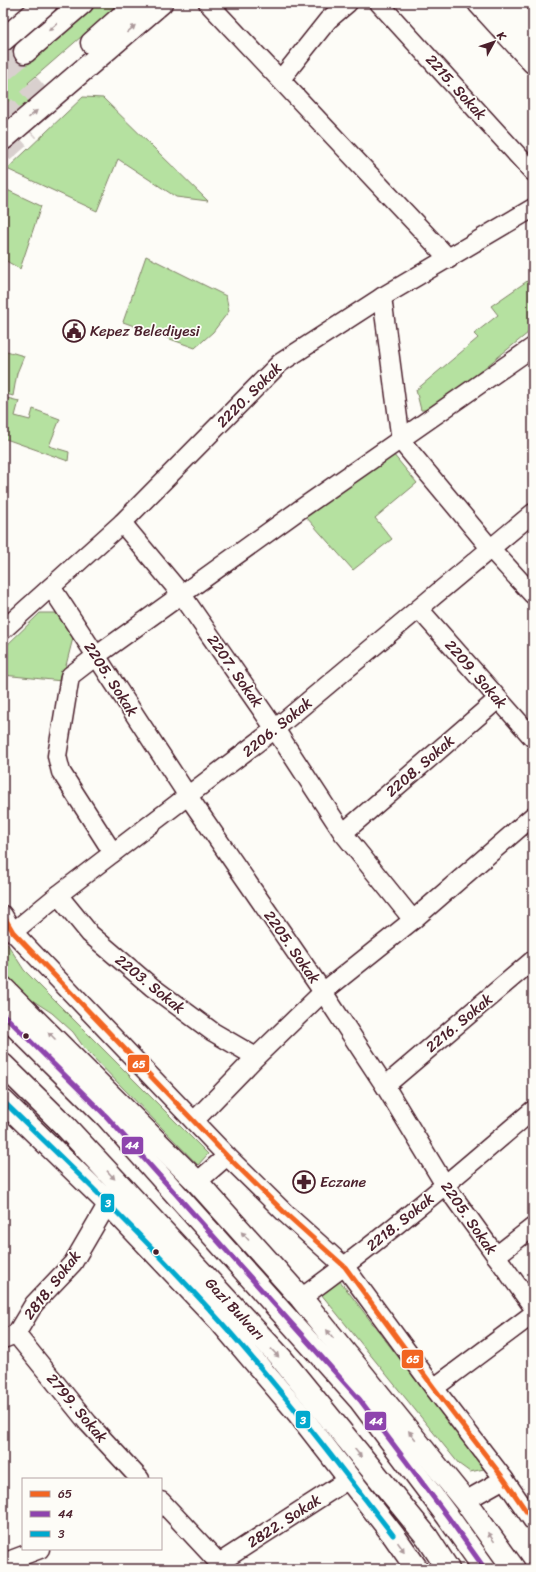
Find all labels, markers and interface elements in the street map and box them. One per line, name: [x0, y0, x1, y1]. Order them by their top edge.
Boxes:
north arrow: [474, 22, 514, 62]
one-way arrow: [48, 23, 59, 32]
one-way arrow: [126, 24, 136, 33]
text: K: [491, 26, 512, 46]
street label: 2215. Sokak: [419, 48, 493, 126]
one-way arrow: [27, 109, 38, 118]
public building icon: Kepez Belediyesi: [61, 318, 87, 344]
place label: Kepez Belediyesi: [90, 318, 201, 344]
street label: 2220. Sokak: [210, 356, 288, 434]
street label: 2207. Sokak: [200, 629, 270, 713]
street label: 2209. Sokak: [438, 633, 514, 715]
street label: 2205. Sokak: [77, 636, 145, 722]
street label: 2206. Sokak: [236, 690, 318, 764]
street label: 2208. Sokak: [379, 728, 461, 804]
street label: 2205. Sokak: [257, 905, 327, 989]
street label: 2203. Sokak: [109, 947, 191, 1021]
street label: 2216. Sokak: [420, 987, 498, 1059]
unlabelled marker: [21, 1031, 31, 1041]
one-way arrow: [47, 1031, 57, 1041]
line badge: 65: [127, 1054, 150, 1073]
text: 65: [132, 1055, 146, 1074]
line badge: 44: [121, 1136, 144, 1155]
text: 44: [124, 1136, 139, 1155]
pharmacy icon: Eczane: [291, 1169, 317, 1195]
place label: Eczane: [320, 1169, 367, 1195]
one-way arrow: [106, 1170, 116, 1180]
street label: 2205. Sokak: [434, 1176, 504, 1260]
street label: 2218. Sokak: [360, 1186, 440, 1258]
line badge: 3: [100, 1193, 115, 1213]
text: 3: [104, 1194, 112, 1213]
one-way arrow: [240, 1230, 249, 1241]
street label: 2818. Sokak: [16, 1245, 88, 1325]
unlabelled marker: [151, 1247, 161, 1257]
street label: Gazi Bulvarı: [199, 1271, 271, 1347]
one-way arrow: [325, 1328, 334, 1339]
one-way arrow: [270, 1348, 280, 1358]
line badge: 65: [401, 1349, 424, 1369]
text: 65: [406, 1350, 420, 1369]
street label: 2799. Sokak: [40, 1367, 114, 1449]
line badge: 3: [295, 1410, 311, 1429]
text: 3: [299, 1411, 307, 1430]
line badge: 44: [364, 1411, 387, 1431]
text: 44: [368, 1412, 383, 1431]
one-way arrow: [407, 1429, 416, 1440]
one-way arrow: [353, 1448, 362, 1459]
legend: [22, 1478, 162, 1550]
text: 65: [58, 1483, 72, 1505]
street label: 2822. Sokak: [242, 1487, 326, 1555]
text: 44: [58, 1503, 74, 1525]
text: 3: [58, 1523, 65, 1545]
one-way arrow: [487, 1532, 495, 1543]
one-way arrow: [397, 1542, 405, 1552]

